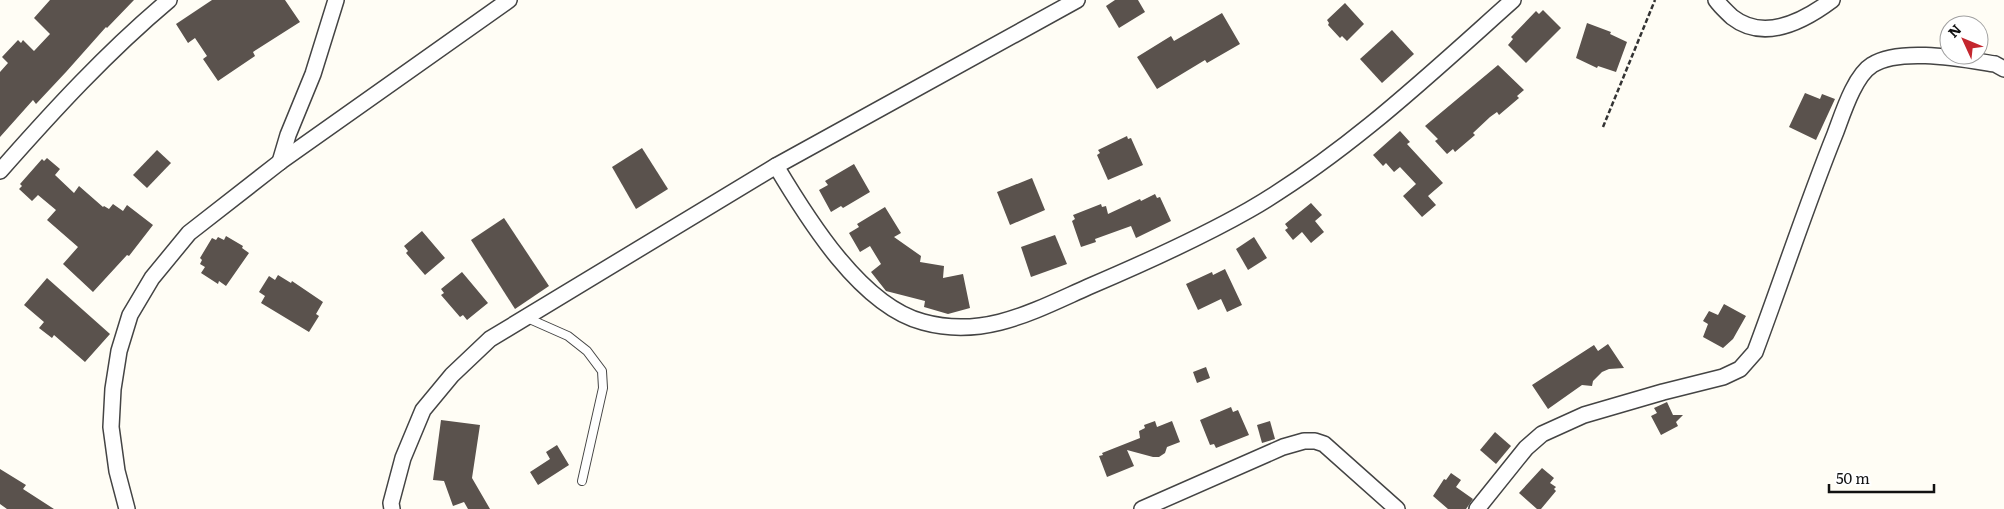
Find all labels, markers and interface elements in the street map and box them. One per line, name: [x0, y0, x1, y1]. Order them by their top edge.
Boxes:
north arrow: [1939, 15, 1989, 65]
text: N: [1943, 19, 1965, 41]
scale bar: [1829, 462, 1934, 494]
text: 50 m: [1836, 466, 1870, 489]

